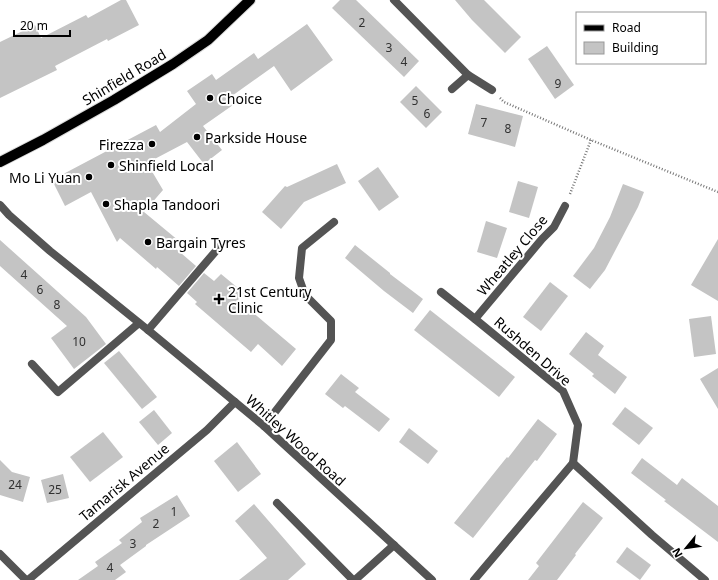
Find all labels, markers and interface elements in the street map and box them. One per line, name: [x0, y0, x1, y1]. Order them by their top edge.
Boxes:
scale bar: [14, 12, 70, 38]
legend: [576, 12, 706, 64]
house number: 2: [359, 14, 366, 31]
text: 20 m: [20, 17, 48, 34]
text: Road: [612, 19, 641, 36]
house number: 3: [386, 39, 393, 56]
text: Building: [612, 39, 659, 56]
street label: Shinfield Road: [79, 45, 169, 109]
house number: 4: [401, 53, 408, 70]
house number: 9: [555, 75, 562, 92]
place label: Choice: [218, 89, 262, 108]
house number: 5: [412, 92, 419, 109]
marker: Choice: [205, 93, 215, 103]
house number: 6: [424, 105, 431, 122]
house number: 7: [481, 114, 488, 131]
house number: 8: [505, 120, 512, 137]
place label: Parkside House: [205, 128, 307, 147]
marker: Parkside House: [192, 132, 202, 142]
place label: Firezza: [99, 135, 144, 154]
marker: Firezza: [147, 139, 157, 149]
place label: Shinfield Local: [119, 156, 214, 175]
marker: Shinfield Local: [106, 160, 116, 170]
place label: Mo Li Yuan: [9, 168, 81, 187]
marker: Mo Li Yuan: [84, 172, 94, 182]
place label: Shapla Tandoori: [114, 195, 220, 214]
marker: Shapla Tandoori: [101, 199, 111, 209]
street label: Wheatley Close: [473, 211, 551, 299]
place label: Bargain Tyres: [156, 233, 246, 252]
marker: Bargain Tyres: [143, 237, 153, 247]
house number: 4: [21, 266, 28, 283]
house number: 6: [37, 281, 44, 298]
place label: 21st Century Clinic: [228, 282, 312, 317]
marker: 21st Century Clinic: [213, 293, 225, 305]
house number: 8: [54, 296, 61, 313]
street label: Rushden Drive: [490, 312, 576, 390]
house number: 10: [72, 333, 86, 350]
street label: Whitley Wood Road: [242, 390, 350, 490]
street label: Tamarisk Avenue: [75, 439, 173, 525]
house number: 24: [8, 476, 22, 493]
house number: 25: [48, 481, 62, 498]
house number: 1: [171, 503, 177, 520]
house number: 2: [153, 515, 160, 532]
north arrow: [666, 528, 706, 568]
house number: 3: [130, 535, 137, 552]
text: N: [668, 546, 686, 561]
house number: 4: [107, 559, 114, 576]

